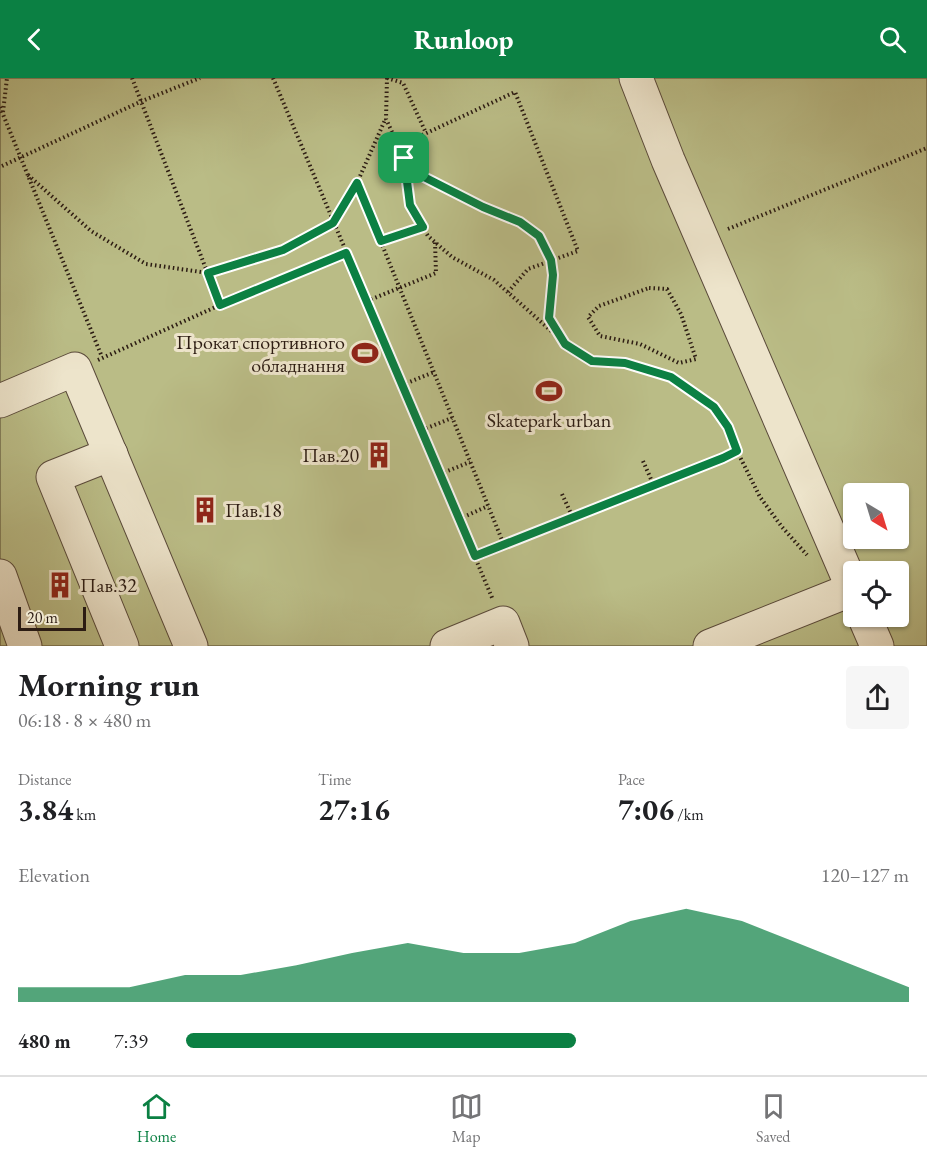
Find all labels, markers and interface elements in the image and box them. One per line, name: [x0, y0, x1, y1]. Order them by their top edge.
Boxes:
text: Runloop: [414, 22, 513, 57]
icon: back: [18, 23, 51, 56]
icon: search: [876, 23, 909, 56]
pin: [378, 132, 429, 183]
icon: arrive: [387, 141, 420, 174]
place label: Прокат спортивного обладнання: [176, 329, 345, 378]
sports icon: Прокат спортивного обладнання: [350, 338, 380, 368]
sports icon: Skatepark urban: [534, 376, 564, 406]
place label: Skatepark urban: [487, 407, 612, 433]
building icon: Пав.20: [364, 440, 394, 470]
place label: Пав.20: [302, 442, 359, 468]
north arrow: [843, 483, 909, 549]
map controls: [843, 483, 909, 627]
building icon: Пав.18: [190, 495, 220, 525]
place label: Пав.18: [225, 497, 282, 523]
button: locate: [843, 561, 909, 627]
building icon: Пав.32: [45, 570, 75, 600]
place label: Пав.32: [80, 572, 137, 598]
scale bar: [18, 604, 86, 632]
text: 20 m: [27, 607, 58, 628]
text: Morning run: [18, 663, 200, 706]
button: share: [846, 666, 909, 729]
text: 06:18 · 8 × 480 m: [18, 707, 151, 733]
text: Distance: [18, 769, 71, 790]
text: Time: [318, 769, 351, 790]
text: Pace: [618, 769, 645, 790]
text: 3.84: [18, 790, 73, 829]
text: 27:16: [318, 790, 390, 829]
text: 7:06: [618, 790, 674, 829]
text: km: [73, 804, 96, 825]
text: /km: [674, 804, 704, 825]
text: Elevation: [18, 862, 90, 888]
text: 120–127 m: [821, 862, 909, 888]
text: 480 m: [18, 1028, 71, 1054]
text: 7:39: [114, 1028, 148, 1054]
tab: Home: [137, 1090, 176, 1147]
tab: Map: [450, 1090, 483, 1147]
tab: Saved: [756, 1090, 790, 1147]

